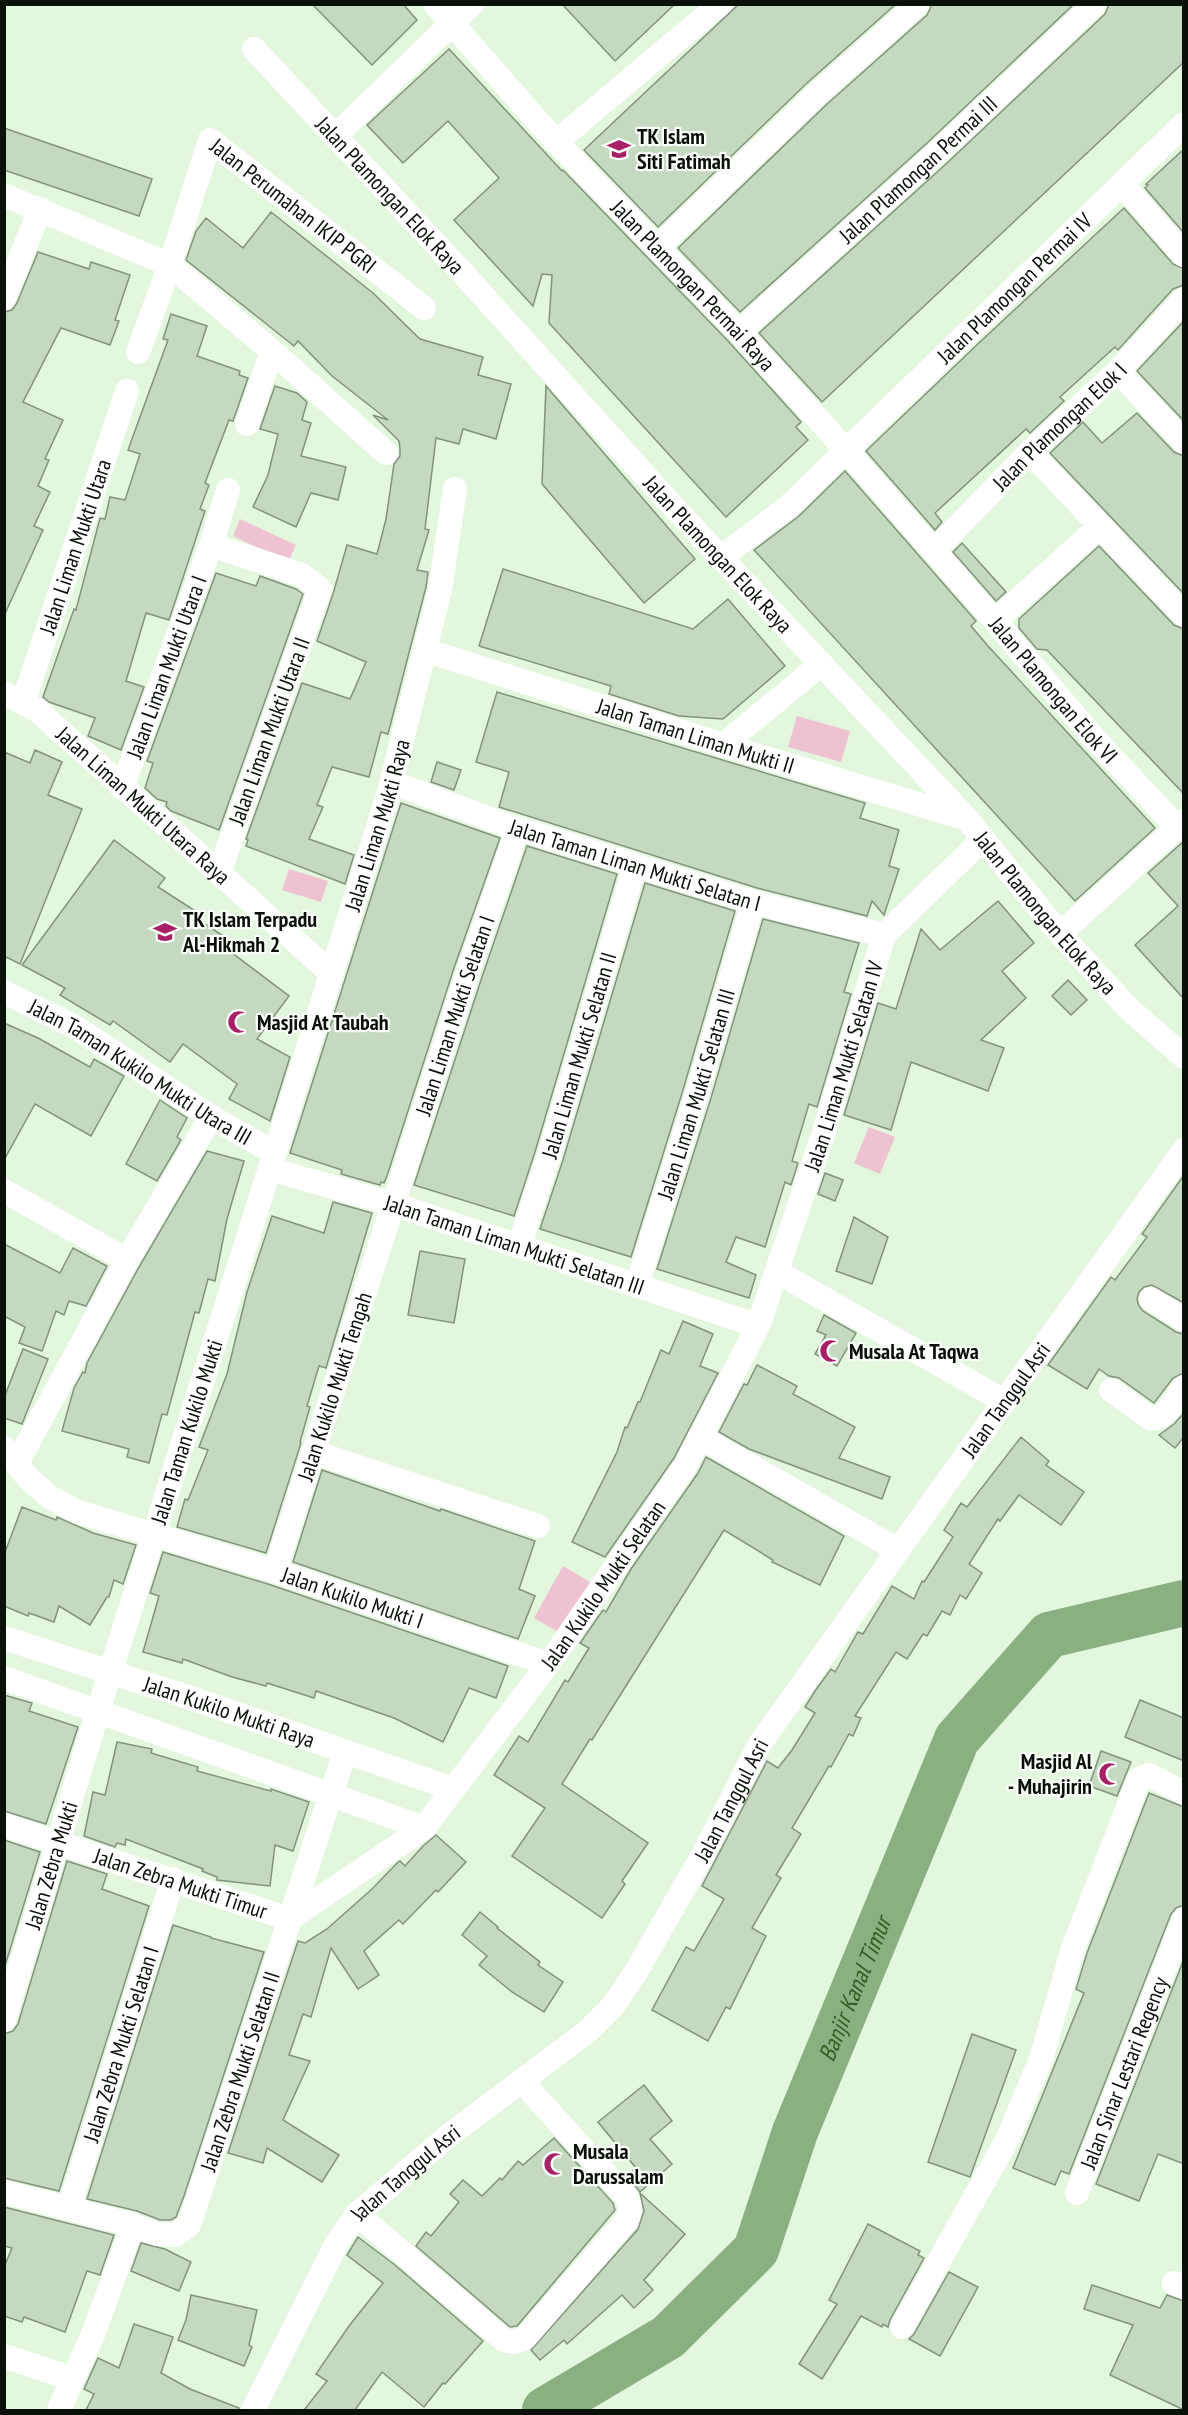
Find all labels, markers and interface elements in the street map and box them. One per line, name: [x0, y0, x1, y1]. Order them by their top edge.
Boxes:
street label: Jalan Plamongan Permai III: [832, 90, 1003, 250]
street label: Jalan Plamongan Elok Raya: [309, 110, 471, 280]
place label: TK Islam Siti Fatimah: [637, 122, 731, 175]
street label: Jalan Perumahan IKIP PGRI: [204, 131, 382, 279]
school or university icon: TK Islam Siti Fatimah: [606, 136, 632, 162]
street label: Jalan Plamongan Permai Raya: [605, 193, 781, 377]
street label: Jalan Plamongan Permai IV: [930, 206, 1098, 370]
street label: Jalan Plamongan Elok I: [986, 357, 1133, 497]
street label: Jalan Liman Mukti Utara: [33, 455, 117, 638]
street label: Jalan Plamongan Elok Raya: [637, 469, 799, 639]
street label: Jalan Liman Mukti Utara I: [120, 572, 213, 763]
street label: Jalan Plamongan Elok VI: [983, 610, 1124, 769]
street label: Jalan Liman Mukti Utara II: [222, 633, 316, 829]
street label: Jalan Taman Liman Mukti II: [593, 691, 798, 780]
street label: Jalan Liman Mukti Utara Raya: [50, 720, 236, 890]
street label: Jalan Liman Mukti Raya: [338, 736, 416, 915]
street label: Jalan Taman Liman Mukti Selatan I: [505, 812, 764, 917]
street label: Jalan Plamongan Elok Raya: [968, 825, 1123, 1001]
place label: TK Islam Terpadu Al-Hikmah 2: [182, 905, 317, 958]
street label: Jalan Liman Mukti Selatan I: [409, 912, 501, 1120]
school or university icon: TK Islam Terpadu Al-Hikmah 2: [152, 919, 178, 945]
street label: Jalan Liman Mukti Selatan II: [535, 949, 622, 1162]
street label: Jalan Liman Mukti Selatan IV: [797, 957, 889, 1176]
street label: Jalan Liman Mukti Selatan III: [651, 985, 741, 1204]
street label: Jalan Taman Kukilo Mukti Utara III: [23, 992, 257, 1151]
place label: Masjid At Taubah: [257, 1008, 389, 1036]
mosque icon: Masjid At Taubah: [226, 1009, 252, 1035]
street label: Jalan Taman Liman Mukti Selatan III: [380, 1188, 648, 1301]
street label: Jalan Kukilo Mukti Tengah: [291, 1289, 378, 1485]
street label: Jalan Taman Kukilo Mukti: [144, 1336, 229, 1528]
place label: Musala At Taqwa: [849, 1337, 979, 1365]
street label: Jalan Tanggul Asri: [954, 1337, 1056, 1463]
mosque icon: Musala At Taqwa: [818, 1338, 844, 1364]
street label: Jalan Kukilo Mukti Selatan: [534, 1495, 671, 1676]
street label: Jalan Kukilo Mukti I: [277, 1560, 427, 1635]
street label: Jalan Kukilo Mukti Raya: [139, 1669, 319, 1754]
street label: Jalan Tanggul Asri: [687, 1734, 774, 1868]
place label: Masjid Al - Muhajirin: [1008, 1747, 1093, 1800]
mosque icon: Masjid Al - Muhajirin: [1097, 1761, 1123, 1787]
street label: Jalan Zebra Mukti: [18, 1798, 84, 1933]
street label: Jalan Zebra Mukti Timur: [90, 1841, 271, 1925]
water label: Banjir Kanal Timur: [811, 1909, 899, 2066]
street label: Jalan Zebra Mukti Selatan I: [77, 1943, 165, 2146]
street label: Jalan Zebra Mukti Selatan II: [193, 1968, 286, 2176]
street label: Jalan Sinar Lestari Regency: [1073, 1972, 1174, 2174]
street label: Jalan Tanggul Asri: [343, 2118, 466, 2226]
place label: Musala Darussalam: [573, 2137, 664, 2190]
mosque icon: Musala Darussalam: [542, 2151, 568, 2177]

